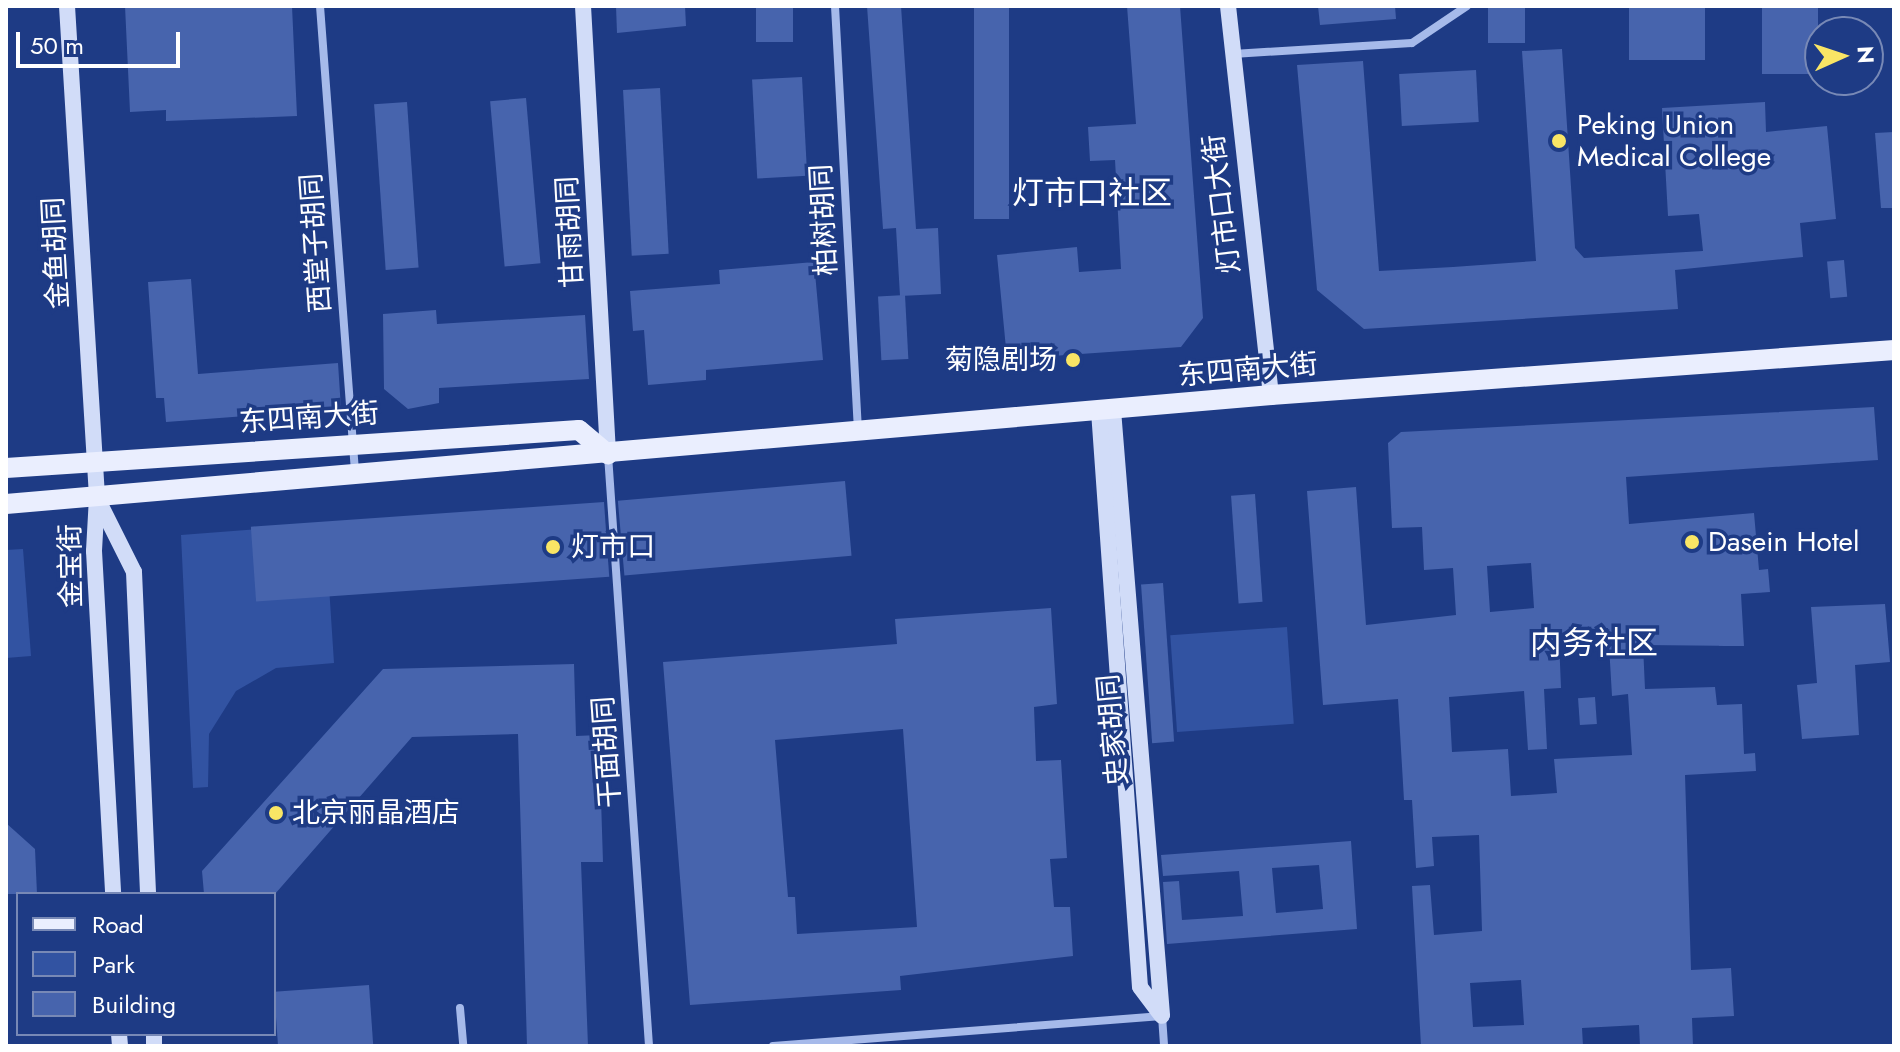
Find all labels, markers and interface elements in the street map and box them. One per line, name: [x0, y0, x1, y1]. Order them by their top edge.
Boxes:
scale bar: [20, 16, 184, 66]
north arrow: [1804, 16, 1884, 96]
text: 50 m: [30, 28, 84, 63]
text: N: [1850, 45, 1882, 64]
place label: Peking Union Medical College: [1577, 108, 1771, 174]
marker: Peking Union Medical College: [1548, 130, 1570, 152]
street label: 灯市口大街: [1197, 132, 1247, 276]
street label: 柏树胡同: [804, 163, 844, 277]
street label: 西堂子胡同: [294, 172, 338, 314]
district label: 灯市口社区: [1012, 174, 1172, 212]
street label: 甘雨胡同: [550, 175, 590, 289]
street label: 金鱼胡同: [36, 196, 76, 310]
place label: 菊隐剧场: [945, 343, 1057, 377]
street label: 东四南大街: [1177, 347, 1319, 393]
marker: 菊隐剧场: [1064, 351, 1082, 369]
street label: 东四南大街: [238, 396, 380, 440]
street label: 金宝街: [53, 524, 89, 608]
place label: Dasein Hotel: [1708, 525, 1859, 559]
place label: 灯市口: [571, 530, 655, 564]
marker: Dasein Hotel: [1683, 533, 1701, 551]
marker: 灯市口: [542, 536, 564, 558]
district label: 内务社区: [1530, 624, 1658, 662]
street label: 史家胡同: [1091, 673, 1135, 787]
street label: 干面胡同: [586, 695, 628, 809]
place label: 北京丽晶酒店: [292, 796, 460, 830]
marker: 北京丽晶酒店: [267, 804, 285, 822]
legend: [16, 892, 276, 1036]
text: Road: [92, 907, 144, 942]
text: Park: [92, 947, 135, 982]
text: Building: [92, 987, 176, 1022]

